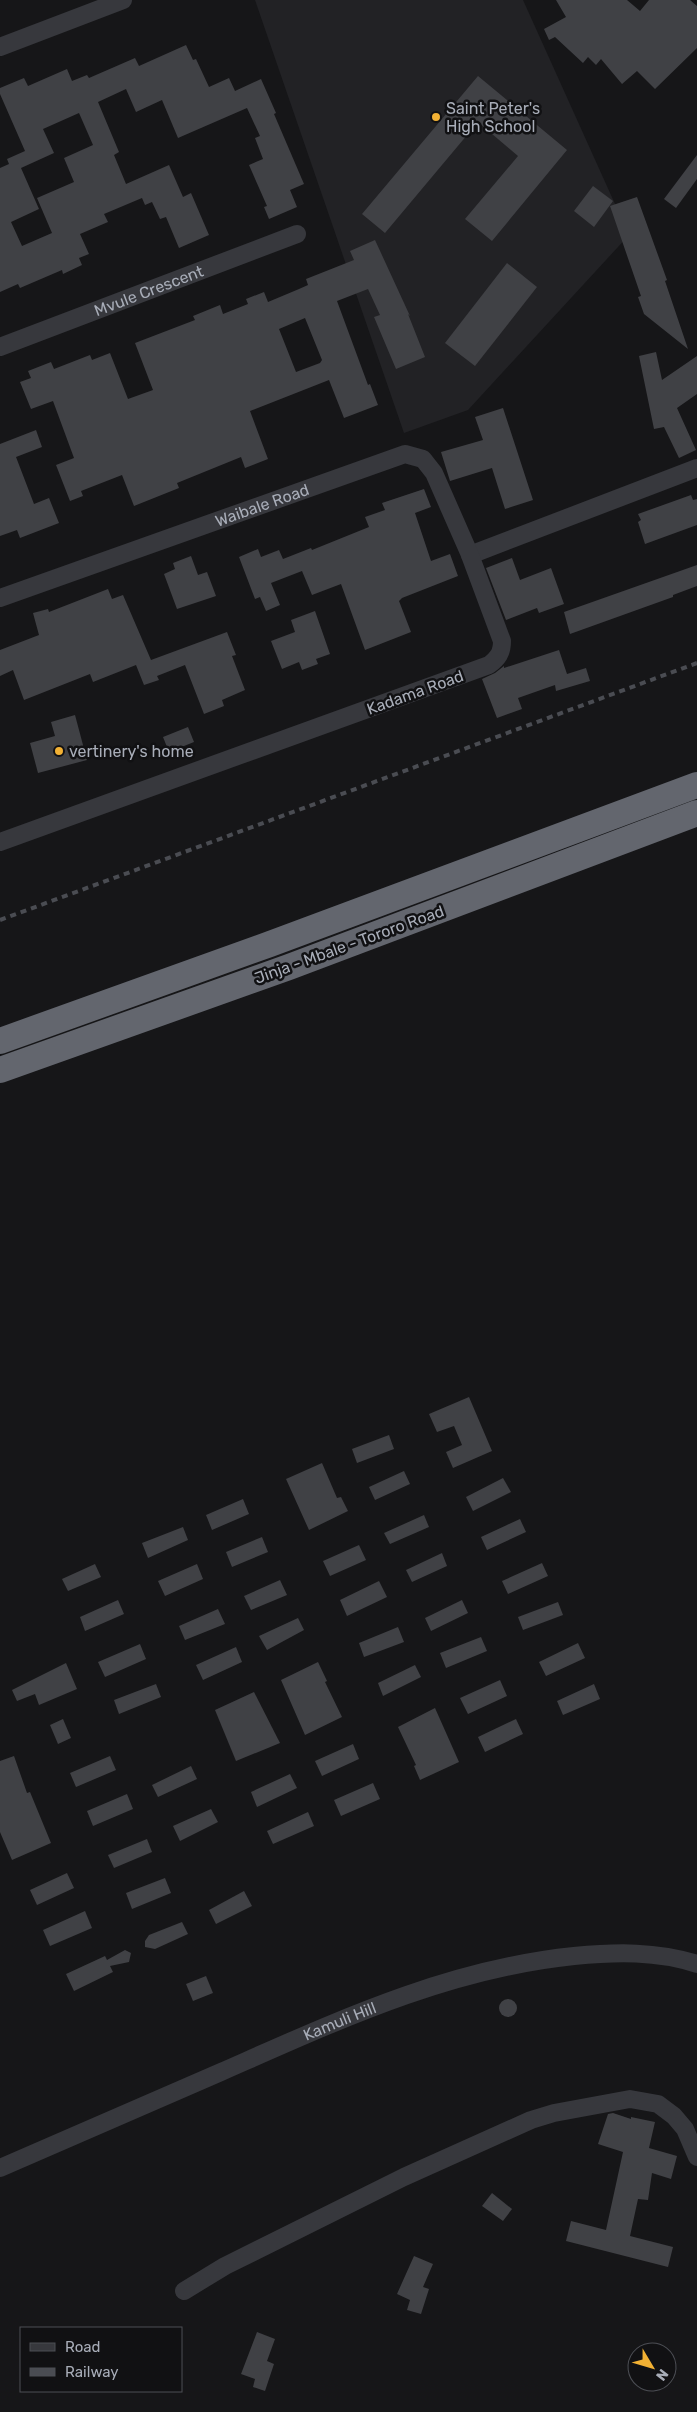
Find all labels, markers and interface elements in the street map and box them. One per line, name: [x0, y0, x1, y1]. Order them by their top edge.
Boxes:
place label: Saint Peter's High School: [446, 99, 540, 136]
marker: Saint Peter's High School: [430, 111, 442, 123]
street label: Mvule Crescent: [91, 262, 206, 320]
street label: Waibale Road: [213, 480, 312, 531]
street label: Kadama Road: [364, 666, 466, 719]
place label: vertinery's home: [69, 742, 194, 761]
marker: vertinery's home: [53, 745, 65, 757]
street label: Jinja - Mbale - Tororo Road: [252, 901, 447, 988]
street label: Kamuli Hill: [300, 1998, 379, 2045]
legend: [20, 2327, 182, 2392]
text: Road: [65, 2338, 101, 2356]
north arrow: [627, 2342, 677, 2392]
text: Railway: [65, 2363, 119, 2381]
text: N: [652, 2365, 672, 2384]

